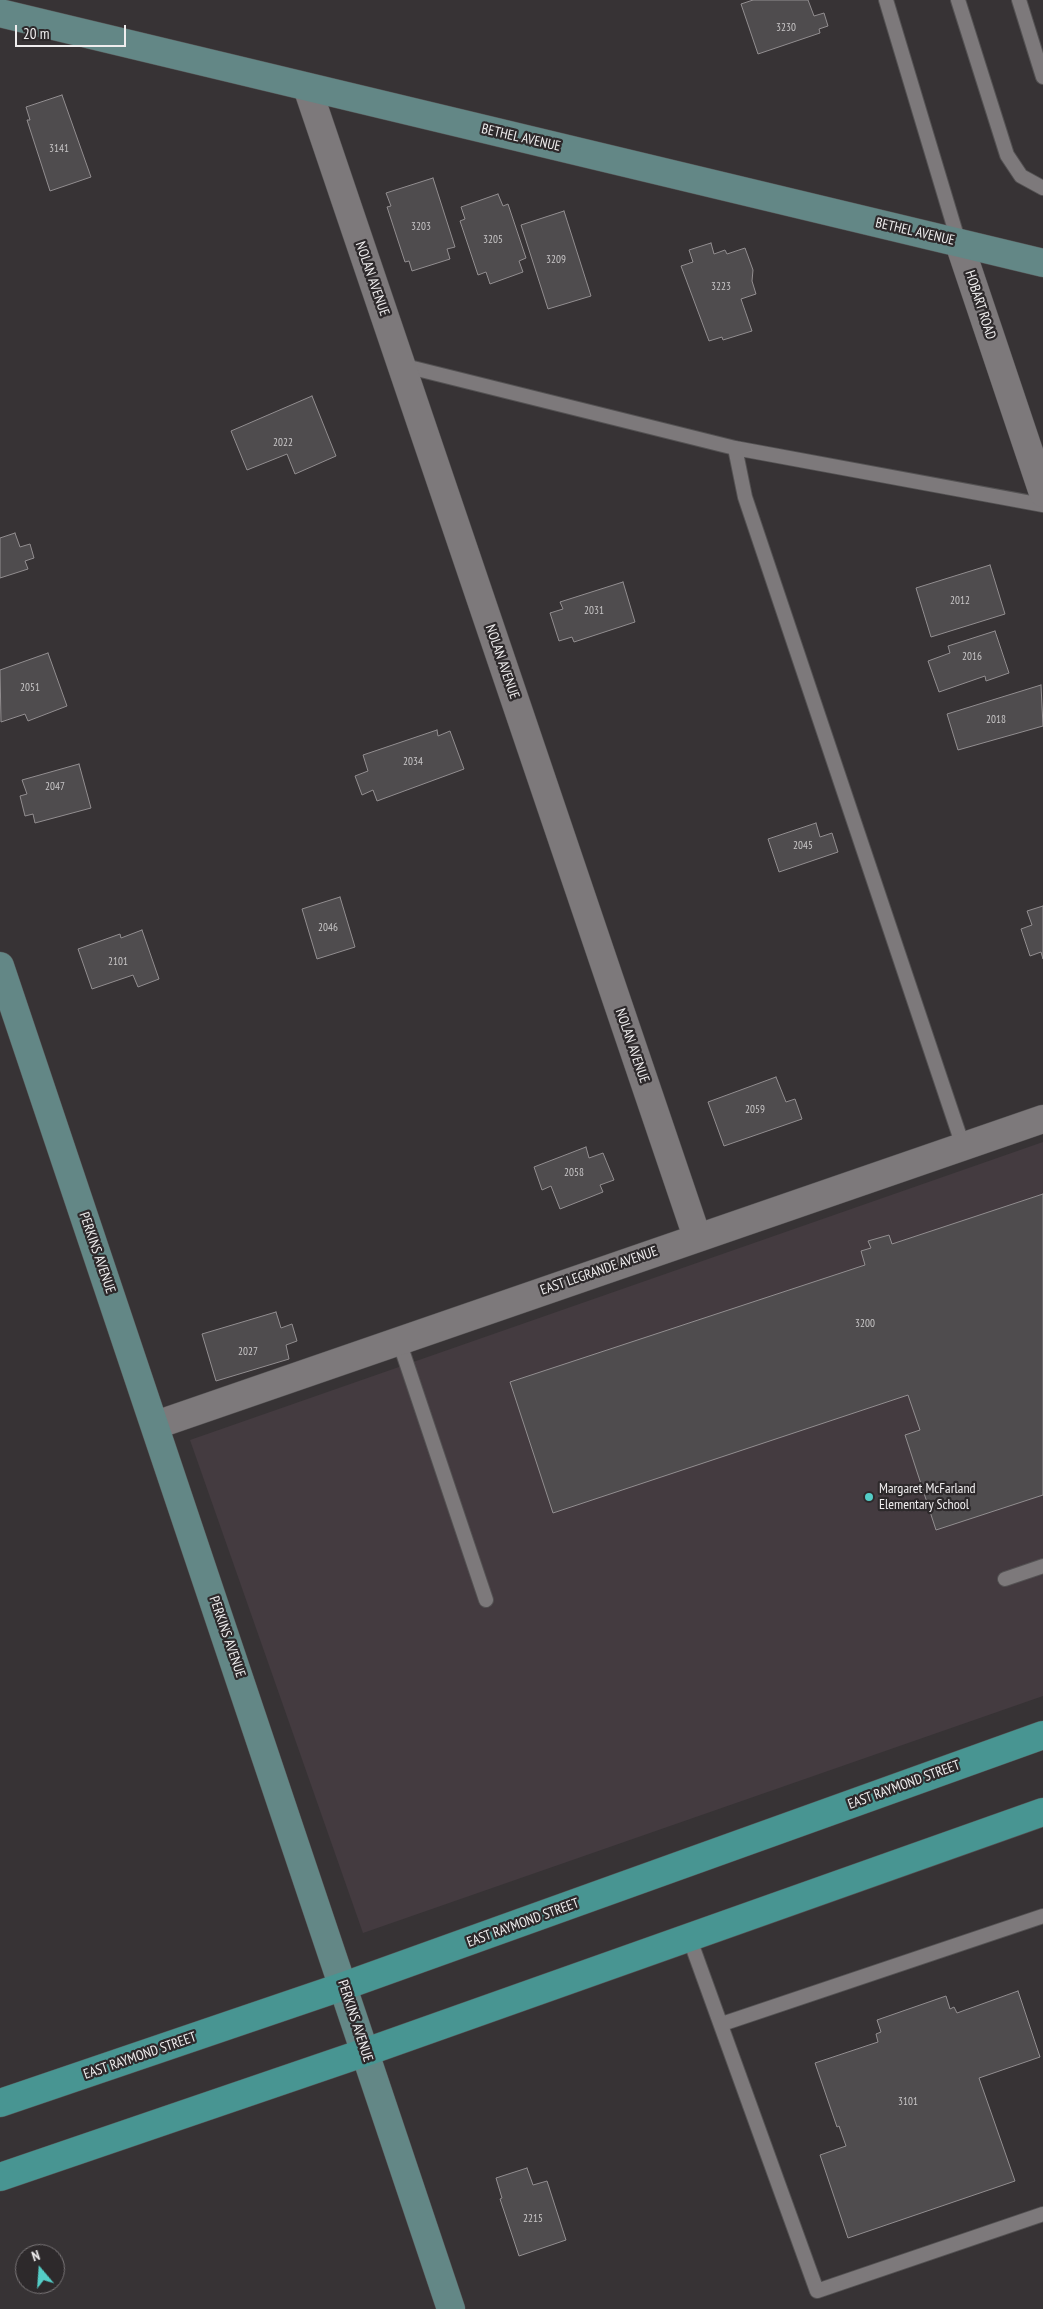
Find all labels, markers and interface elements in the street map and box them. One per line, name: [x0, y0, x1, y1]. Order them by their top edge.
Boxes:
scale bar: [18, 15, 129, 47]
house number: 3230: [776, 21, 796, 35]
text: 20 m: [23, 24, 49, 43]
street label: BETHEL AVENUE: [480, 121, 562, 155]
house number: 3141: [49, 142, 69, 156]
street label: BETHEL AVENUE: [874, 215, 956, 249]
house number: 3203: [411, 220, 431, 234]
house number: 3205: [483, 233, 503, 247]
street label: NOLAN AVENUE: [351, 240, 393, 318]
house number: 3209: [546, 253, 566, 267]
street label: HOBART ROAD: [961, 268, 999, 342]
house number: 3223: [711, 280, 731, 294]
house number: 2022: [273, 436, 293, 450]
house number: 2012: [950, 594, 970, 608]
house number: 2031: [584, 604, 604, 618]
street label: NOLAN AVENUE: [481, 623, 523, 701]
house number: 2016: [962, 650, 982, 664]
house number: 2051: [20, 681, 40, 695]
house number: 2018: [986, 713, 1006, 727]
house number: 2034: [403, 755, 423, 769]
house number: 2047: [45, 780, 65, 794]
house number: 2045: [793, 839, 813, 853]
house number: 2046: [318, 921, 338, 935]
house number: 2101: [108, 955, 128, 969]
street label: NOLAN AVENUE: [611, 1007, 653, 1085]
house number: 2059: [745, 1103, 765, 1117]
house number: 2058: [564, 1166, 584, 1180]
street label: PERKINS AVENUE: [75, 1210, 119, 1296]
street label: EAST LEGRANDE AVENUE: [538, 1243, 660, 1299]
house number: 3200: [855, 1317, 875, 1331]
house number: 2027: [238, 1345, 258, 1359]
place label: Margaret McFarland Elementary School: [879, 1481, 976, 1514]
marker: Margaret McFarland Elementary School: [863, 1491, 875, 1503]
street label: PERKINS AVENUE: [205, 1594, 249, 1680]
street label: EAST RAYMOND STREET: [846, 1757, 962, 1813]
street label: EAST RAYMOND STREET: [465, 1895, 581, 1951]
street label: PERKINS AVENUE: [334, 1978, 376, 2064]
street label: EAST RAYMOND STREET: [81, 2029, 199, 2083]
house number: 3101: [898, 2095, 918, 2109]
house number: 2215: [523, 2212, 543, 2226]
north arrow: [15, 2244, 65, 2294]
text: N: [29, 2246, 42, 2265]

